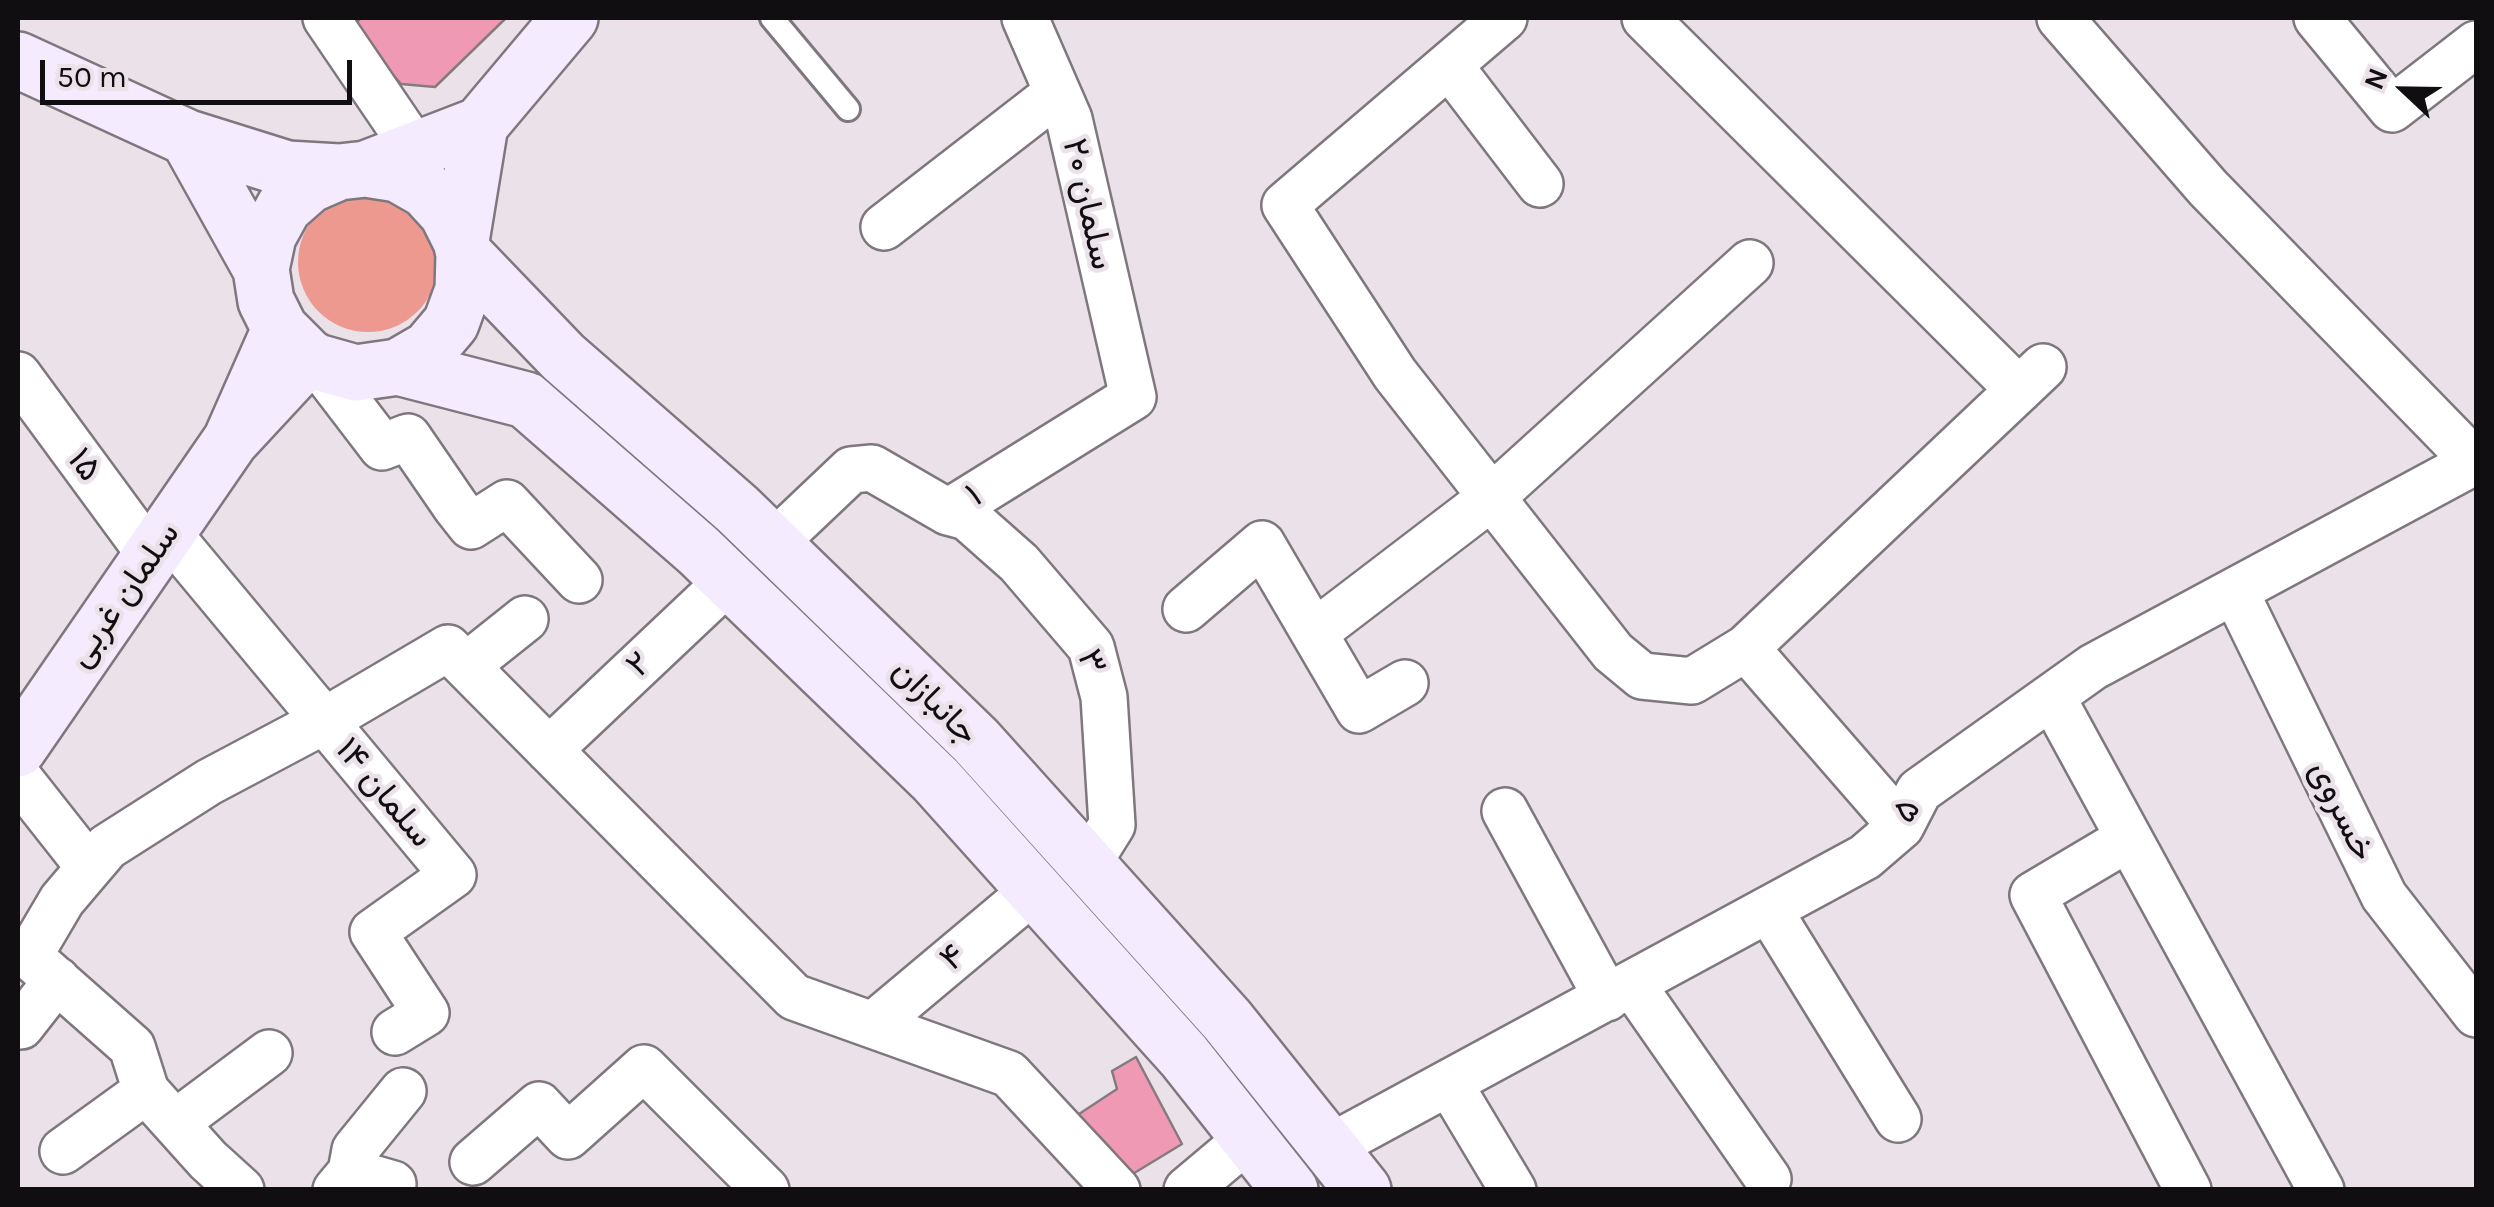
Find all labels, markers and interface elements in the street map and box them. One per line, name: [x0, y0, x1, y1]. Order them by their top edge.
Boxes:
scale bar: [45, 40, 358, 102]
north arrow: [2354, 40, 2454, 140]
text: 50 m: [57, 59, 127, 95]
text: N: [2357, 63, 2395, 94]
street label: سلمان ۲۰: [1053, 134, 1123, 274]
street label: ۱۵: [58, 440, 110, 490]
street label: ۱: [959, 476, 989, 516]
street label: سلمان غربی: [59, 514, 189, 676]
street label: ۲: [618, 643, 660, 687]
street label: ۳: [1067, 643, 1115, 681]
street label: جانبازان: [883, 650, 987, 754]
street label: سلمان ۱۴: [326, 730, 442, 856]
street label: خسروی: [2300, 754, 2384, 868]
street label: ۵: [1884, 791, 1930, 831]
street label: ۴: [932, 935, 974, 981]

